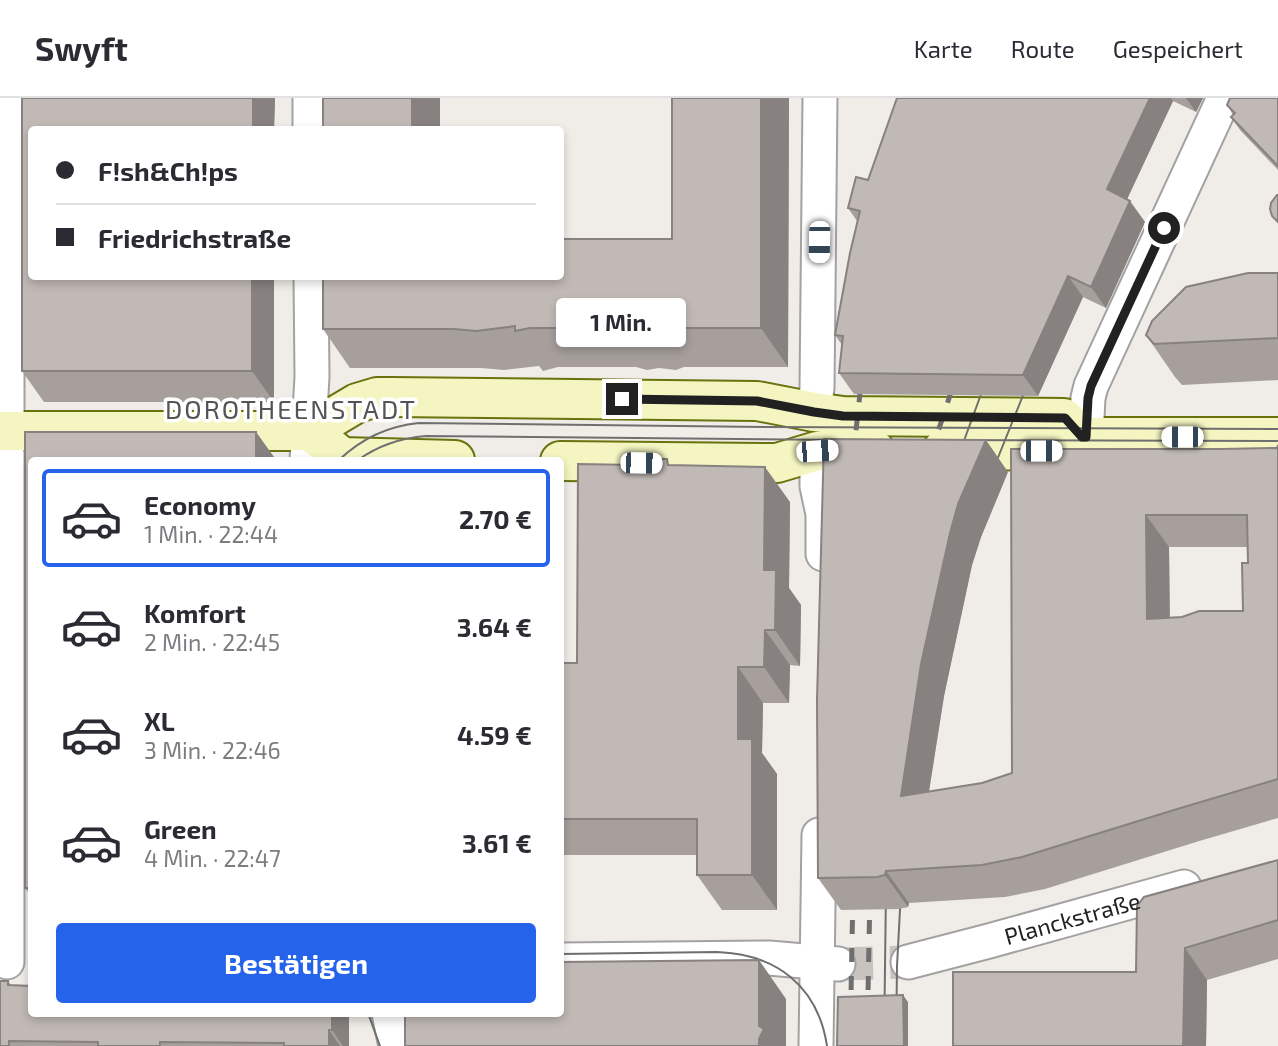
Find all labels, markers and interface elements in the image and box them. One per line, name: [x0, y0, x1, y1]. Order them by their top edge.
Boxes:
text: Swyft: [35, 28, 128, 68]
text: Karte: [914, 34, 973, 63]
text: Route: [1011, 34, 1075, 63]
text: Gespeichert: [1113, 34, 1243, 63]
text: F!sh&Ch!ps: [98, 155, 238, 186]
route start: [1148, 212, 1180, 244]
car: [809, 221, 830, 263]
text: Friedrichstraße: [98, 222, 291, 253]
callout: 1 Min.: [557, 298, 687, 346]
text: 1 Min.: [590, 308, 652, 336]
route end: [606, 383, 638, 415]
district label: DOROTHEENSTADT: [165, 393, 417, 424]
car: [1162, 427, 1204, 448]
car: [796, 439, 839, 463]
car: [1021, 441, 1063, 462]
car: [620, 452, 663, 474]
icon: car: [60, 487, 123, 550]
text: Economy: [144, 489, 256, 520]
text: 2.70 €: [459, 503, 532, 534]
text: 1 Min. · 22:44: [144, 520, 278, 548]
icon: car: [60, 595, 123, 658]
text: Komfort: [144, 597, 246, 628]
text: 3.64 €: [457, 611, 532, 642]
text: 2 Min. · 22:45: [144, 628, 280, 656]
icon: car: [60, 703, 123, 766]
text: XL: [144, 705, 175, 736]
text: 4.59 €: [457, 719, 532, 750]
text: 3 Min. · 22:46: [144, 736, 281, 764]
icon: car: [60, 811, 123, 874]
text: Green: [144, 813, 217, 844]
text: 3.61 €: [462, 827, 532, 858]
text: 4 Min. · 22:47: [144, 844, 281, 872]
street label: Planckstraße: [1001, 886, 1143, 950]
button: Bestätigen: [56, 923, 536, 1003]

